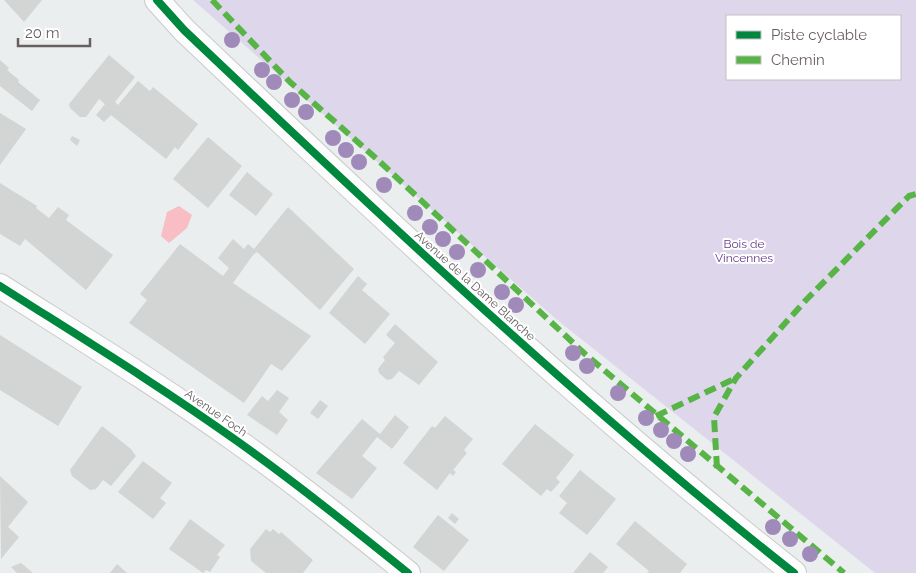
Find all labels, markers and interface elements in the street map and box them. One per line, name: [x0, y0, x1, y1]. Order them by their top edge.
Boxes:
scale bar: [18, 15, 90, 47]
legend: [726, 15, 901, 80]
text: 20 m: [25, 24, 60, 42]
text: Piste cyclable: [771, 26, 867, 44]
text: Chemin: [771, 51, 825, 69]
street label: Avenue de la Dame Blanche: [412, 228, 538, 344]
park label: Bois de Vincennes: [715, 237, 773, 265]
street label: Avenue Foch: [182, 386, 250, 440]

